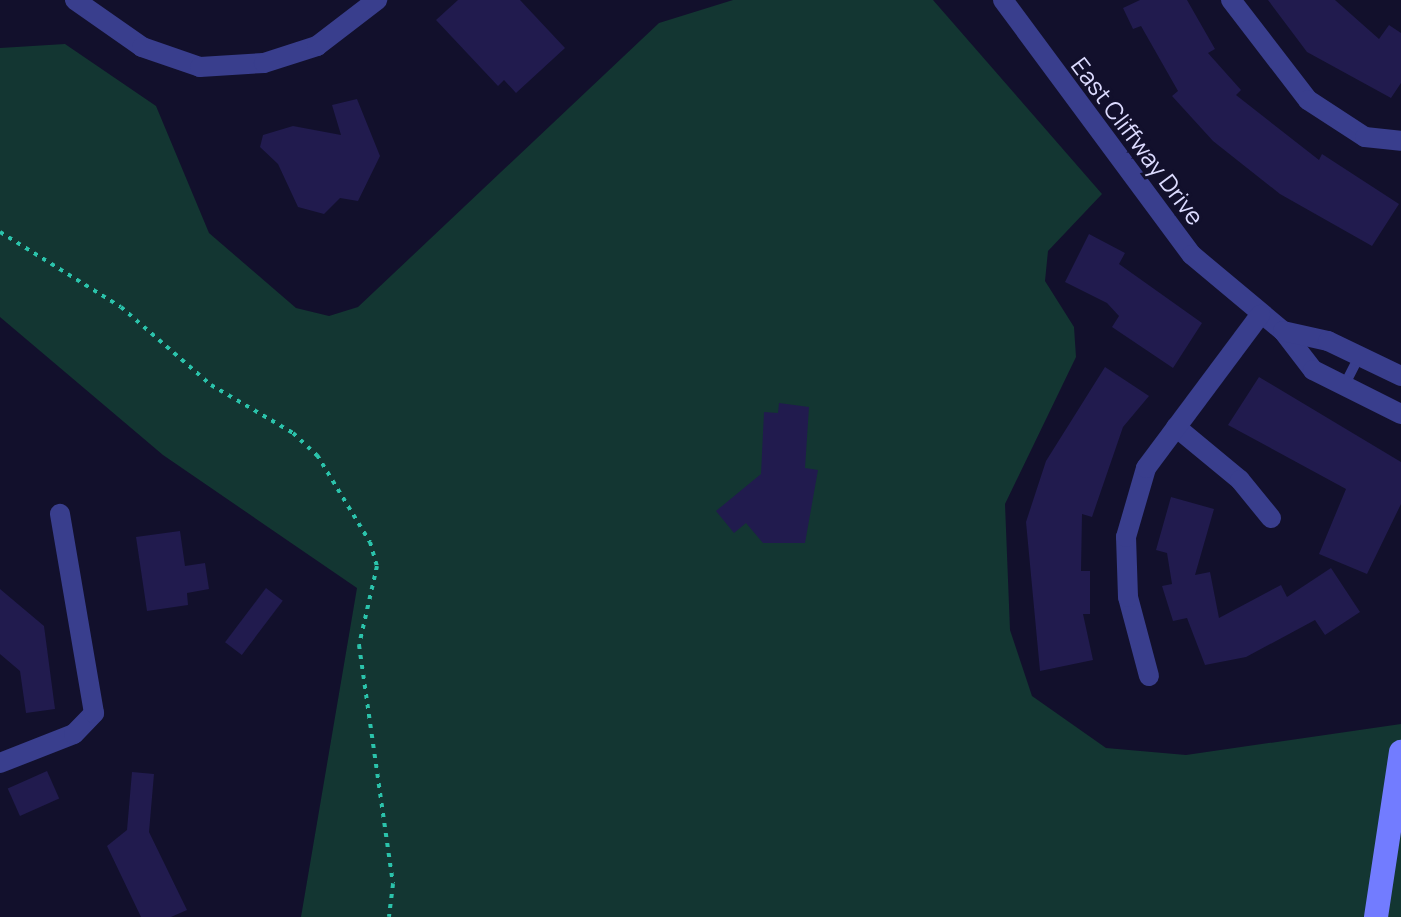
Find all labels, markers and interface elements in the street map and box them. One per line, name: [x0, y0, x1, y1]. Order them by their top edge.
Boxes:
street label: East Cliffway Drive: [1066, 52, 1210, 230]

